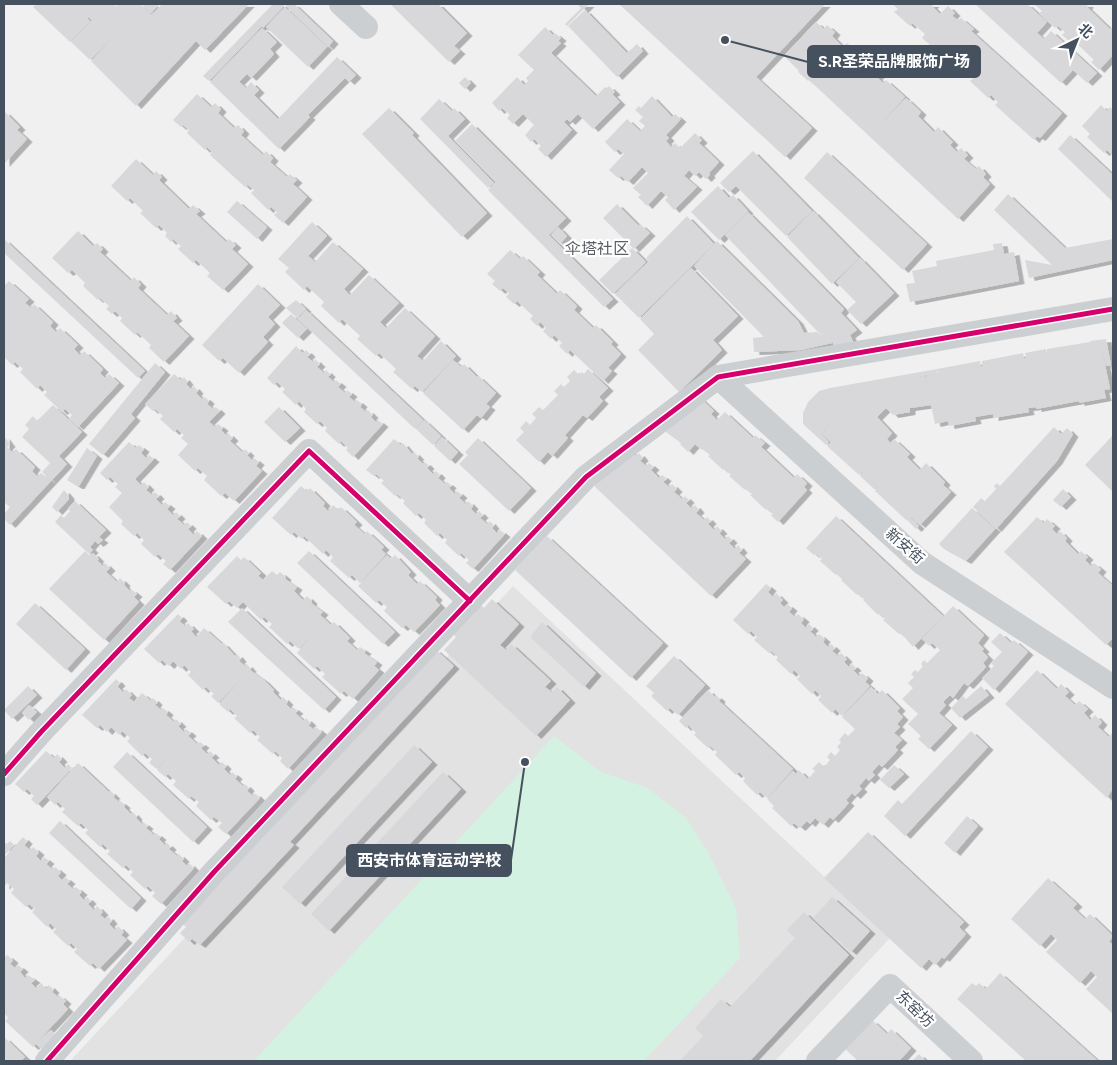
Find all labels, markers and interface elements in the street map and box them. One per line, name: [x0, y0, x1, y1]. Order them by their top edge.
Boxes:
north arrow: [1052, 15, 1102, 65]
text: 北: [1075, 20, 1096, 42]
callout: S.R圣荣品牌服饰广场: [808, 46, 980, 77]
text: S.R圣荣品牌服饰广场: [818, 52, 970, 71]
district label: 伞塔社区: [565, 239, 629, 258]
street label: 新安街: [882, 524, 928, 568]
callout: 西安市体育运动学校: [347, 845, 511, 876]
text: 西安市体育运动学校: [357, 851, 502, 870]
street label: 东窑坊: [892, 987, 938, 1031]

